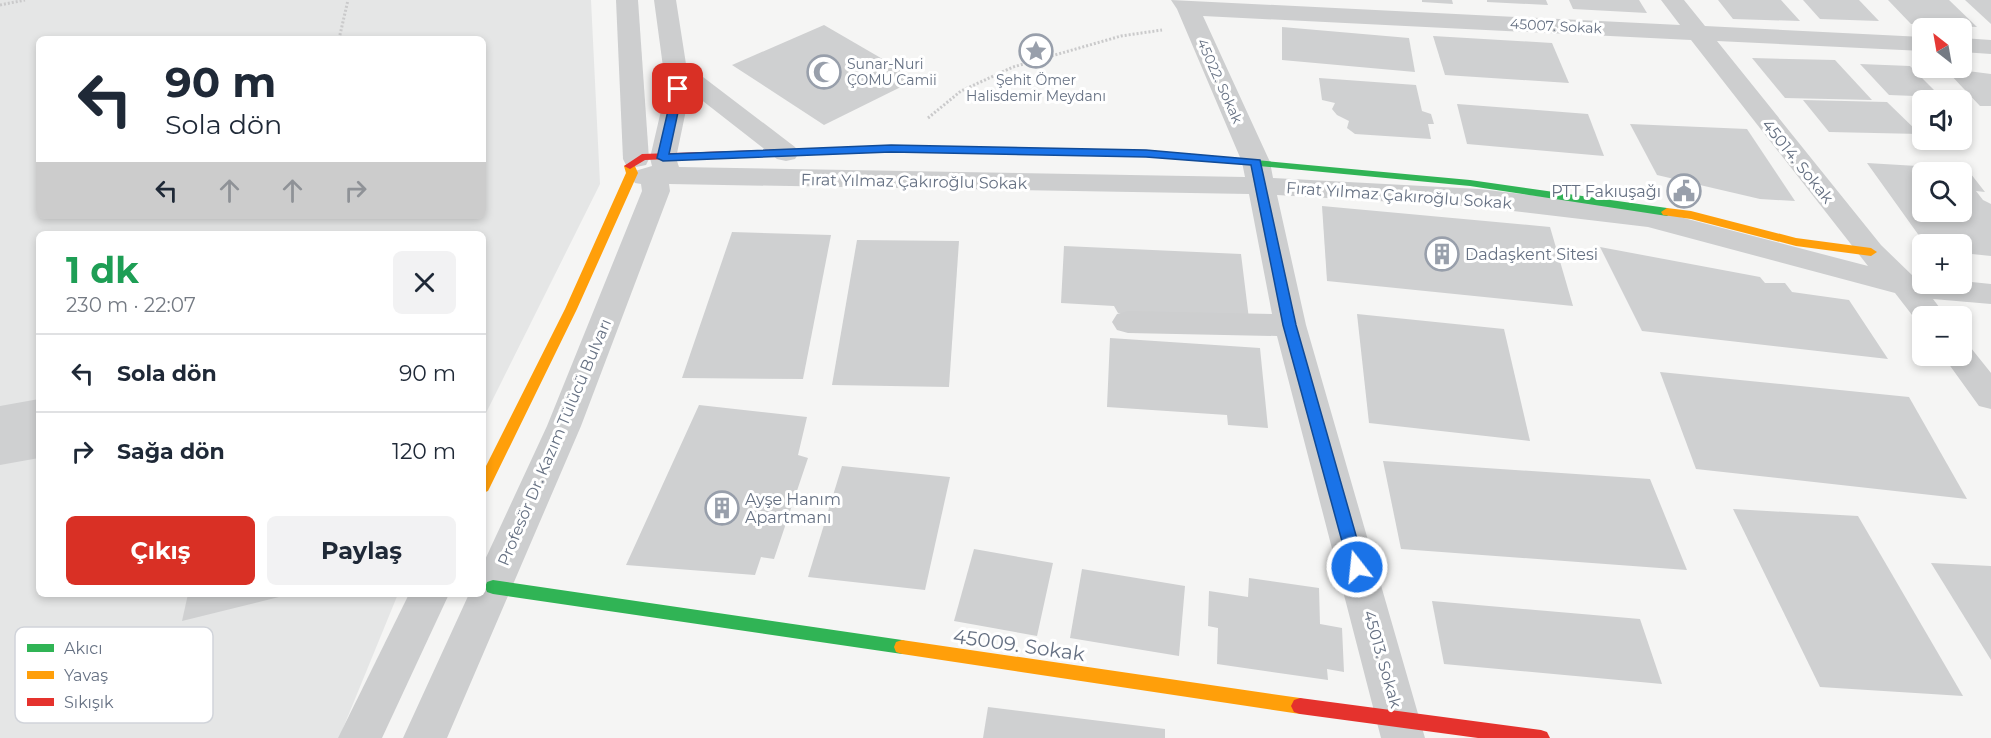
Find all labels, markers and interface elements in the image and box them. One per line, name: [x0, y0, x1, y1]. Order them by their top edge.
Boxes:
street label: 45007. Sokak: [1510, 15, 1603, 37]
north arrow: [1912, 18, 1972, 78]
map controls: [1912, 18, 1972, 366]
place icon: Şehit Ömer Halisdemir Meydanı: [1018, 33, 1054, 69]
street label: 45022. Sokak: [1193, 36, 1247, 127]
mosque icon: Sunar-Nuri ÇOMU Camii: [806, 54, 842, 90]
place label: Sunar-Nuri ÇOMU Camii: [847, 55, 937, 89]
text: 90 m: [165, 56, 276, 108]
icon: left: [66, 60, 144, 138]
pin: [652, 63, 703, 114]
place label: Şehit Ömer Halisdemir Meydanı: [966, 71, 1106, 105]
icon: arrive: [661, 72, 694, 105]
button: sound: [1912, 90, 1972, 150]
text: Sola dön: [165, 108, 282, 141]
street label: 45014. Sokak: [1758, 115, 1838, 208]
button: search: [1912, 162, 1972, 222]
street label: Fırat Yılmaz Çakıroğlu Sokak: [801, 170, 1028, 193]
public building icon: PTT Fakıuşağı: [1666, 173, 1702, 209]
icon: left: [150, 174, 183, 207]
icon: ahead: [213, 174, 246, 207]
icon: ahead: [276, 174, 309, 207]
icon: right: [339, 174, 372, 207]
street label: Fırat Yılmaz Çakıroğlu Sokak: [1285, 178, 1513, 213]
place label: PTT Fakıuşağı: [1551, 182, 1661, 201]
button: +: [1912, 234, 1972, 294]
building icon: Dadaşkent Sitesi: [1424, 236, 1460, 272]
place label: Dadaşkent Sitesi: [1465, 245, 1598, 264]
text: 1 dk: [66, 248, 139, 292]
button: close: [393, 251, 456, 314]
text: 230 m · 22:07: [66, 293, 196, 317]
button: −: [1912, 306, 1972, 366]
street label: Profesör Dr. Kazım Tülücü Bulvarı: [494, 316, 615, 568]
icon: left: [66, 357, 99, 390]
text: Sola dön: [117, 360, 217, 387]
text: 90 m: [399, 360, 456, 387]
icon: right: [66, 435, 99, 468]
text: Sağa dön: [117, 438, 225, 465]
text: 120 m: [392, 438, 456, 465]
building icon: Ayşe Hanım Apartmanı: [704, 490, 740, 526]
place label: Ayşe Hanım Apartmanı: [745, 490, 841, 527]
button: Çıkış: [66, 516, 255, 585]
button: Paylaş: [267, 516, 456, 585]
position arrow: [1325, 535, 1389, 599]
street label: 45013. Sokak: [1359, 608, 1406, 711]
street label: 45009. Sokak: [952, 624, 1086, 666]
legend: [15, 627, 213, 723]
text: Akıcı: [64, 639, 103, 658]
text: Yavaş: [64, 666, 108, 685]
text: Sıkışık: [64, 693, 114, 712]

